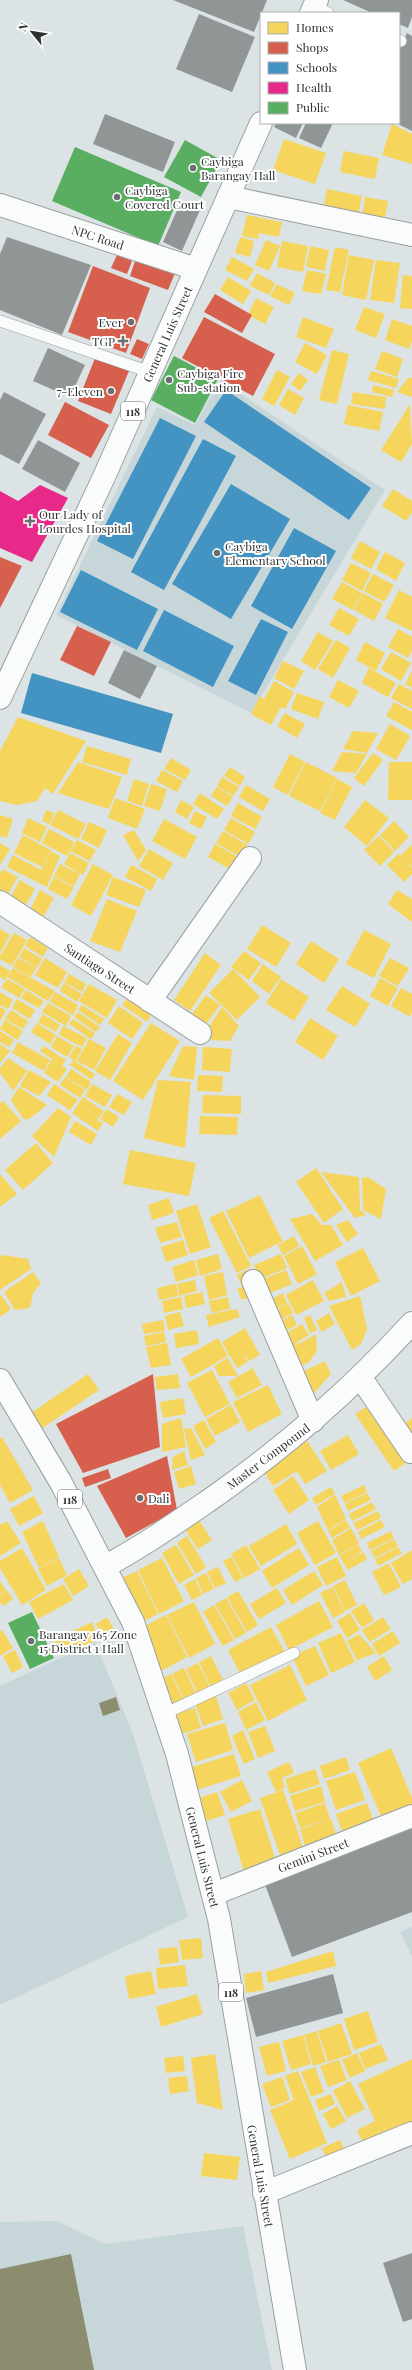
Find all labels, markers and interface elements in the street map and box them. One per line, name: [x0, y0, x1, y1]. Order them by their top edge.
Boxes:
north arrow: [12, 12, 52, 52]
legend: [260, 12, 400, 124]
text: Homes: [296, 19, 334, 35]
text: N: [14, 20, 31, 34]
text: Shops: [296, 39, 328, 55]
text: Schools: [296, 59, 337, 75]
text: Health: [296, 79, 332, 95]
text: Public: [296, 99, 330, 115]
place label: Caybiga Barangay Hall: [201, 153, 276, 183]
marker: Caybiga Barangay Hall: [188, 163, 198, 173]
place label: Caybiga Covered Court: [125, 182, 205, 212]
marker: Caybiga Covered Court: [112, 192, 122, 202]
street label: NPC Road: [70, 221, 126, 253]
street label: General Luis Street: [139, 283, 196, 385]
place label: Ever: [99, 314, 124, 330]
marker: Ever: [126, 317, 136, 327]
place label: TGP: [92, 333, 115, 349]
marker: TGP: [118, 336, 128, 346]
place label: Caybiga Fire Sub-station: [177, 365, 244, 395]
marker: Caybiga Fire Sub-station: [164, 375, 174, 385]
place label: 7-Eleven: [57, 383, 103, 399]
marker: 7-Eleven: [106, 386, 116, 396]
road number: 118: [121, 402, 145, 420]
place label: Our Lady of Lourdes Hospital: [39, 506, 132, 536]
marker: Our Lady of Lourdes Hospital: [24, 515, 36, 527]
place label: Caybiga Elementary School: [225, 538, 326, 568]
marker: Caybiga Elementary School: [212, 548, 222, 558]
street label: Santiago Street: [62, 939, 139, 997]
street label: Master Compound: [223, 1419, 313, 1493]
road number: 118: [58, 1490, 82, 1508]
place label: Dali: [148, 1490, 170, 1506]
marker: Dali: [135, 1493, 145, 1503]
place label: Barangay 165 Zone 15 District 1 Hall: [39, 1626, 137, 1656]
marker: Barangay 165 Zone 15 District 1 Hall: [26, 1636, 36, 1646]
street label: General Luis Street: [183, 1805, 223, 1910]
street label: Gemini Street: [275, 1834, 351, 1876]
road number: 118: [219, 1983, 243, 2001]
street label: General Luis Street: [244, 2124, 278, 2229]

